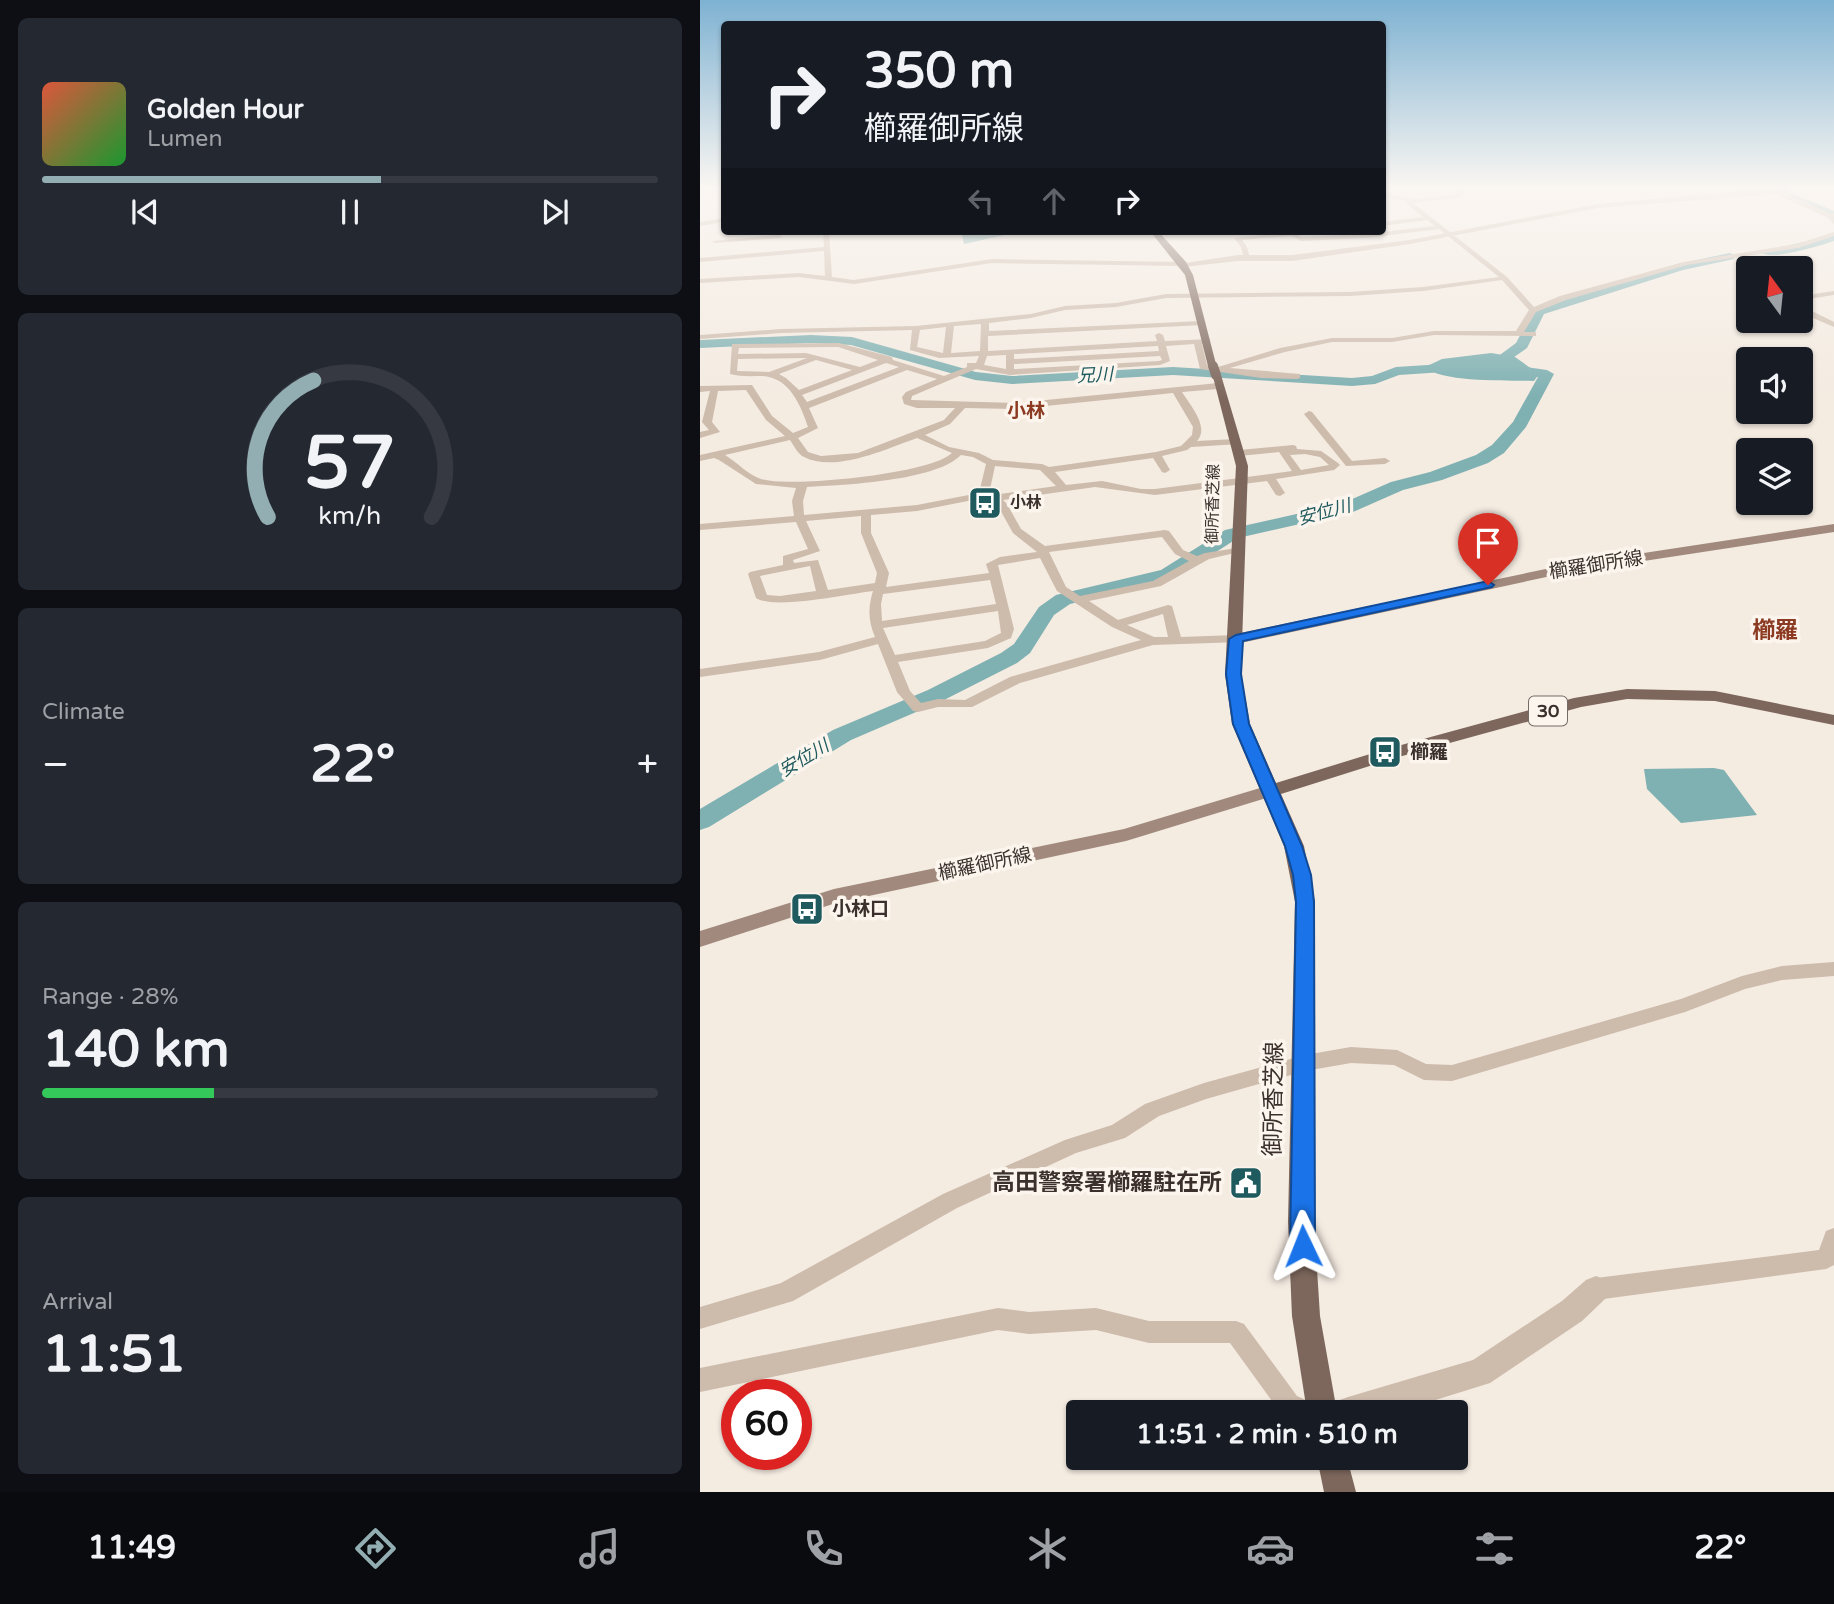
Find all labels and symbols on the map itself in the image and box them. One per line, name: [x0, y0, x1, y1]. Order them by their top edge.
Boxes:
north arrow: [1736, 256, 1813, 332]
water label: 兄川: [1076, 363, 1116, 387]
district label: 小林: [1007, 400, 1045, 422]
street label: 御所香芝線: [1202, 464, 1224, 544]
bus stop icon: 小林: [966, 484, 1004, 522]
place label: 小林: [1010, 493, 1042, 513]
water label: 安位川: [1295, 494, 1355, 530]
pin: [1458, 513, 1518, 585]
street label: 櫛羅御所線: [1547, 547, 1645, 583]
district label: 櫛羅: [1752, 617, 1798, 645]
road number: 30: [1529, 696, 1567, 726]
bus stop icon: 櫛羅: [1366, 733, 1404, 771]
water label: 安位川: [775, 734, 835, 781]
place label: 櫛羅: [1410, 741, 1448, 763]
street label: 櫛羅御所線: [936, 843, 1034, 885]
bus stop icon: 小林口: [788, 890, 826, 928]
place label: 小林口: [832, 898, 889, 920]
street label: 御所香芝線: [1259, 1041, 1289, 1157]
public building icon: 高田警察署櫛羅駐在所: [1227, 1164, 1265, 1202]
place label: 高田警察署櫛羅駐在所: [992, 1169, 1222, 1197]
position arrow: [1266, 1209, 1340, 1283]
speed limit sign: 60: [721, 1379, 812, 1470]

